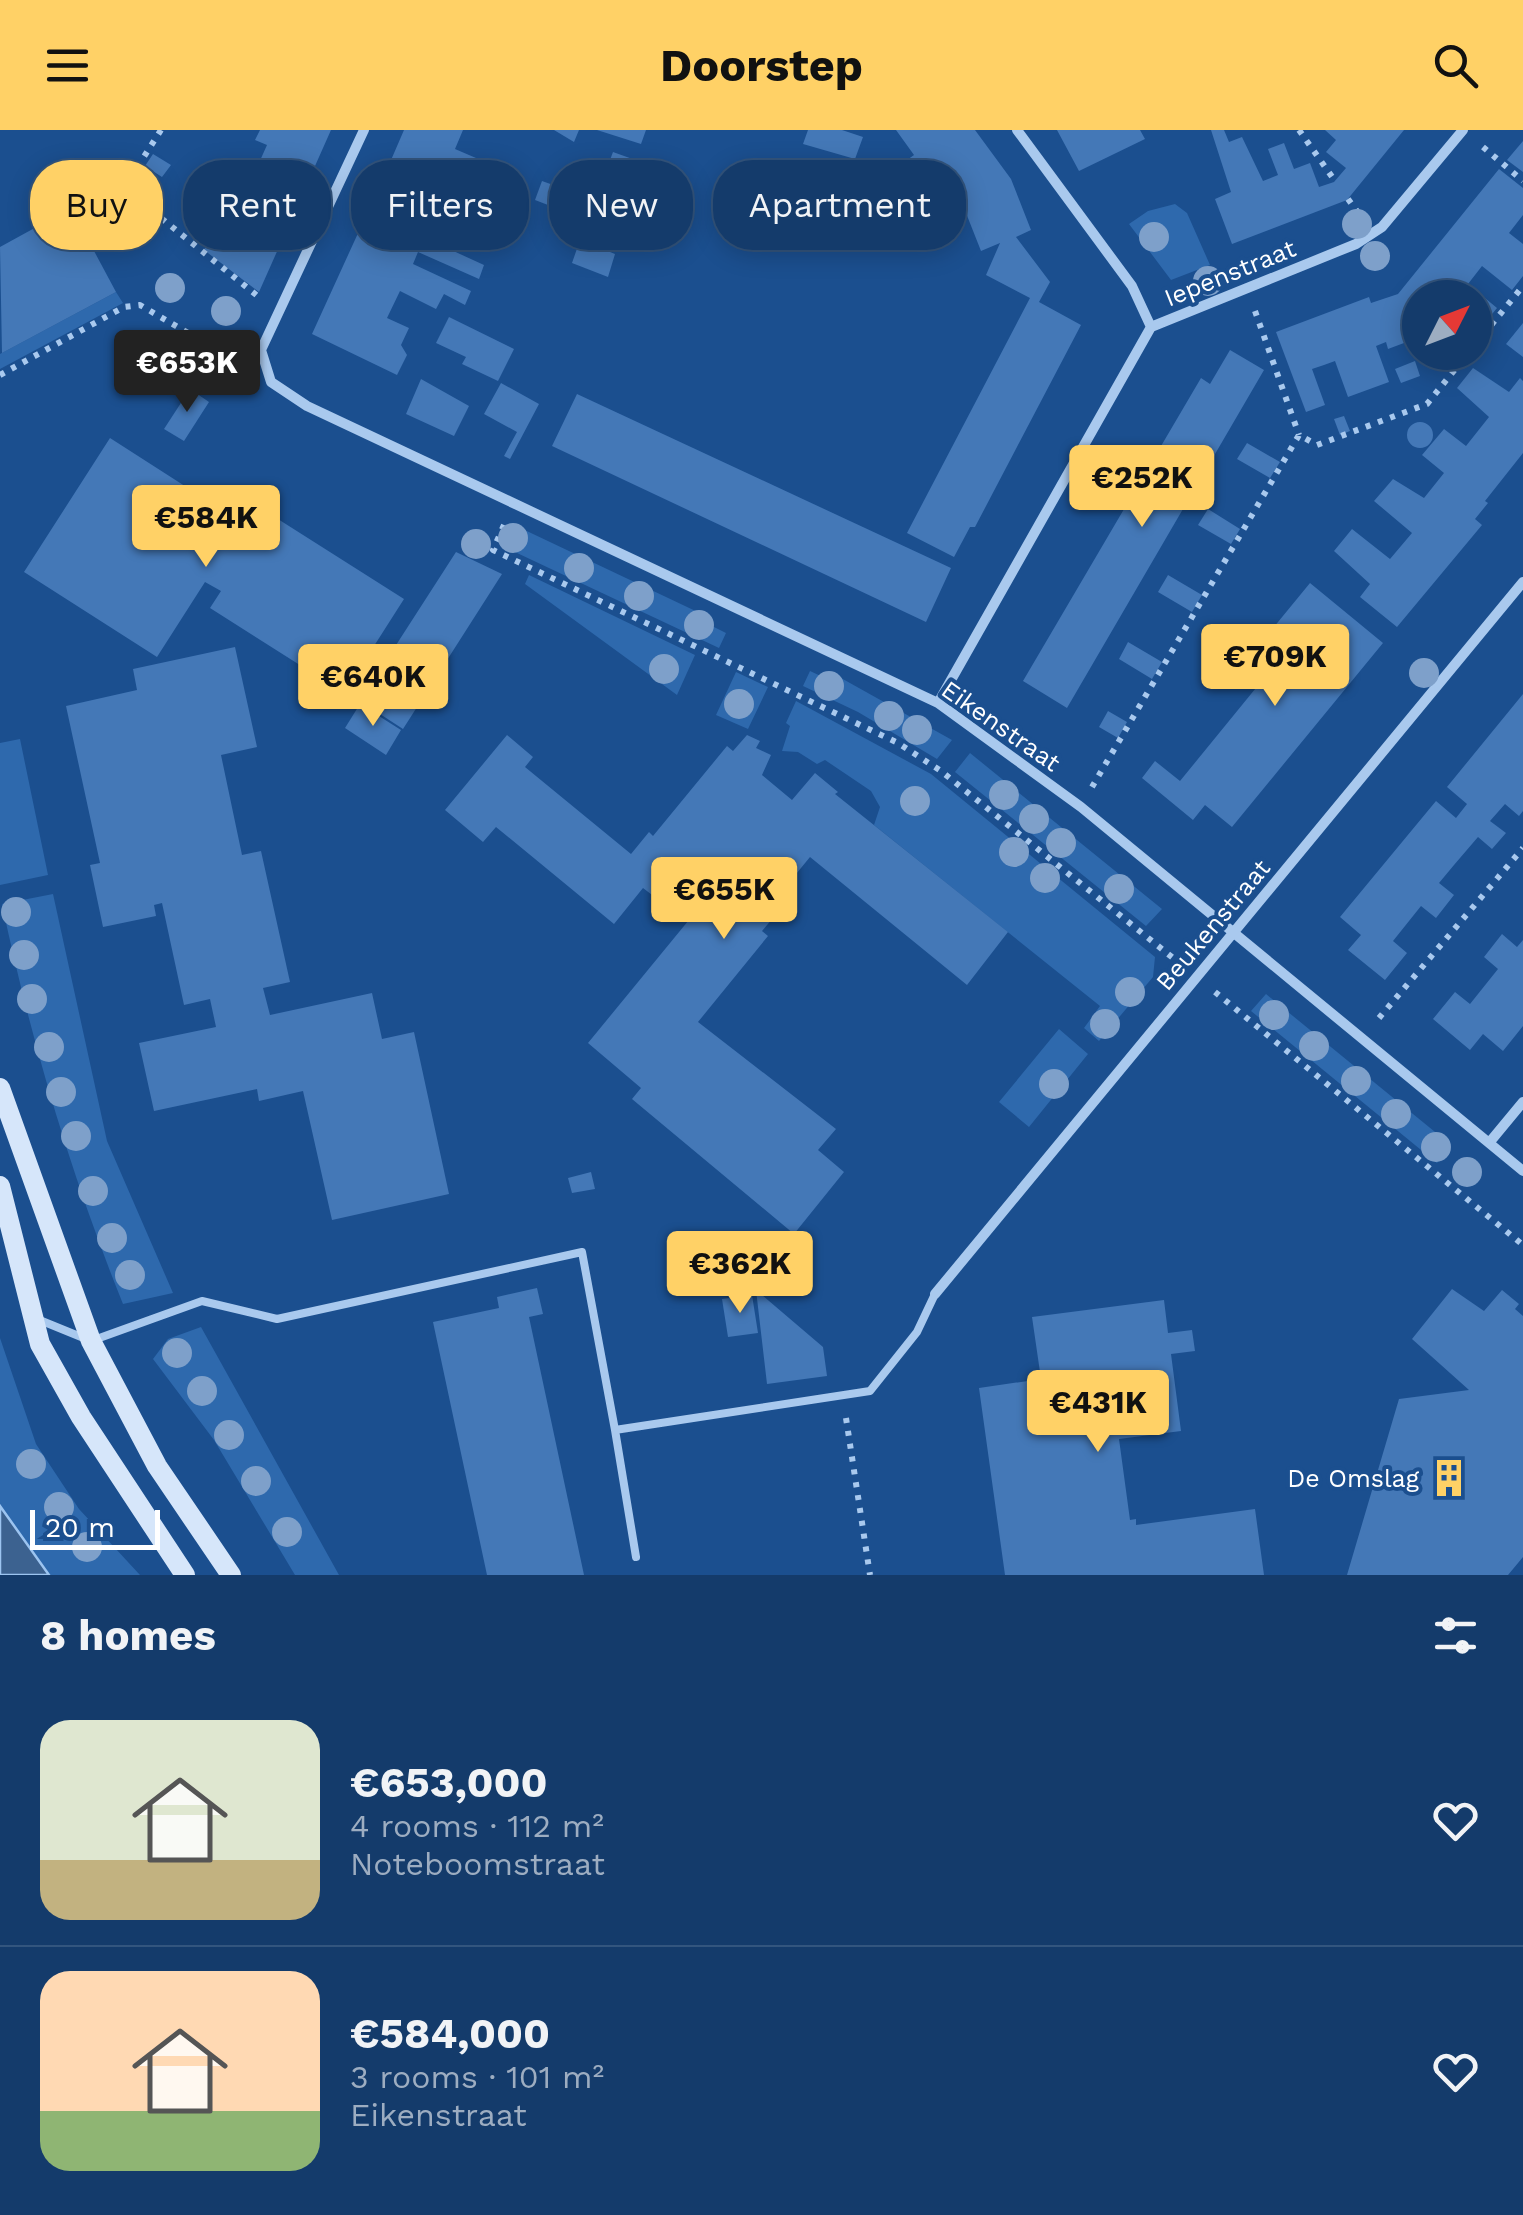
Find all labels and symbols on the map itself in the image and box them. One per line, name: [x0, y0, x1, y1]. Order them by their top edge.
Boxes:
street label: Iepenstraat: [1160, 233, 1300, 312]
north arrow: [1402, 280, 1492, 370]
pin: €653K: [117, 330, 257, 415]
pin: €252K: [1072, 445, 1212, 530]
pin: €584K: [136, 485, 276, 570]
pin: €709K: [1205, 624, 1345, 709]
pin: €640K: [303, 644, 443, 729]
street label: Eikenstraat: [936, 675, 1066, 778]
street label: Beukenstraat: [1150, 853, 1276, 996]
pin: €655K: [654, 857, 794, 942]
pin: €362K: [670, 1231, 810, 1316]
pin: €431K: [1028, 1370, 1168, 1455]
building icon: De Omslag: [1428, 1457, 1470, 1499]
place label: De Omslag: [1287, 1464, 1420, 1493]
scale bar: [30, 1505, 160, 1550]

